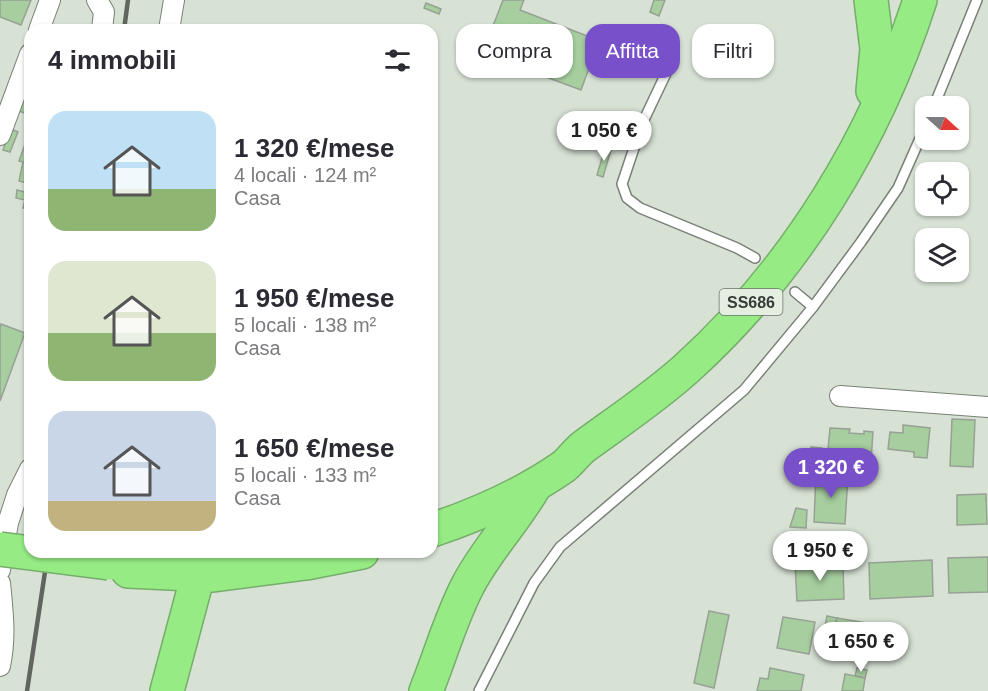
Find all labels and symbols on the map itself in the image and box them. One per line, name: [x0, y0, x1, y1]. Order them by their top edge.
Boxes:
north arrow: [915, 96, 969, 150]
pin: 1 050 €: [549, 111, 659, 162]
road number: SS686: [720, 289, 783, 315]
pin: 1 320 €: [776, 448, 886, 499]
pin: 1 950 €: [765, 531, 875, 582]
pin: 1 650 €: [806, 622, 916, 673]

